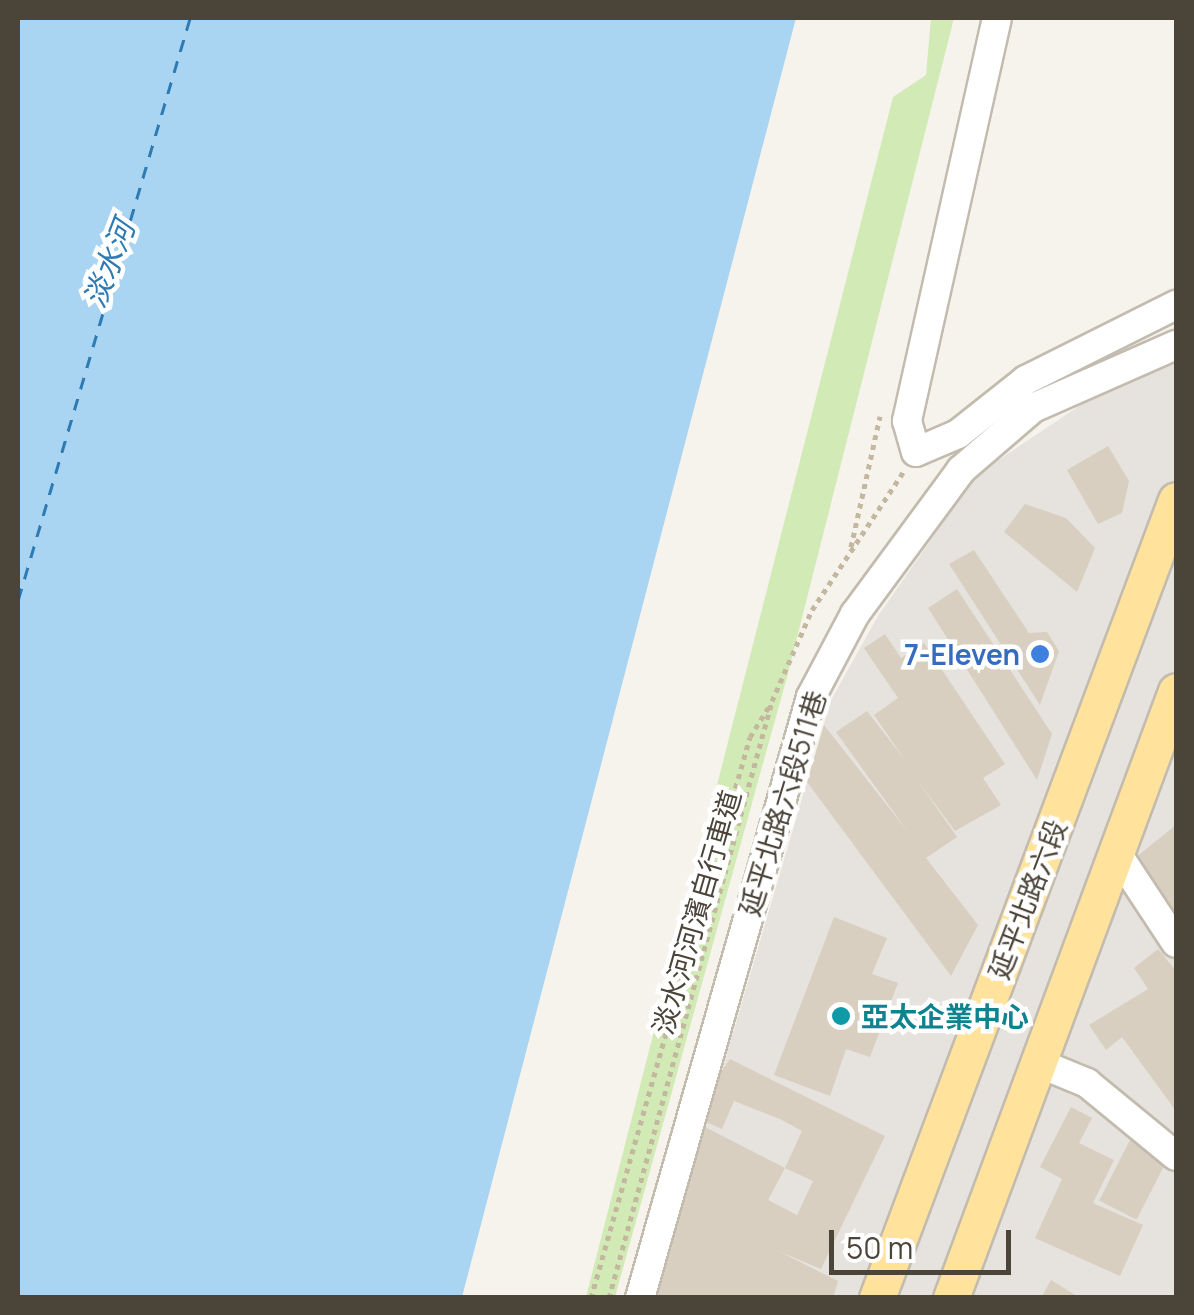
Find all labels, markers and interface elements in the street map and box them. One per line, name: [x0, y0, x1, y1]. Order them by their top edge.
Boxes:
water label: 淡水河: [76, 216, 142, 312]
place label: 7-Eleven: [904, 637, 1020, 671]
marker: 7-Eleven: [1029, 643, 1051, 665]
street label: 延平北路六段511巷: [732, 686, 832, 920]
street label: 淡水河河濱自行車道: [645, 786, 747, 1038]
street label: 延平北路六段: [981, 815, 1073, 983]
place label: 亞太企業中心: [861, 999, 1029, 1033]
marker: 亞太企業中心: [830, 1005, 852, 1027]
scale bar: [834, 1210, 1016, 1272]
text: 50 m: [846, 1227, 913, 1268]

